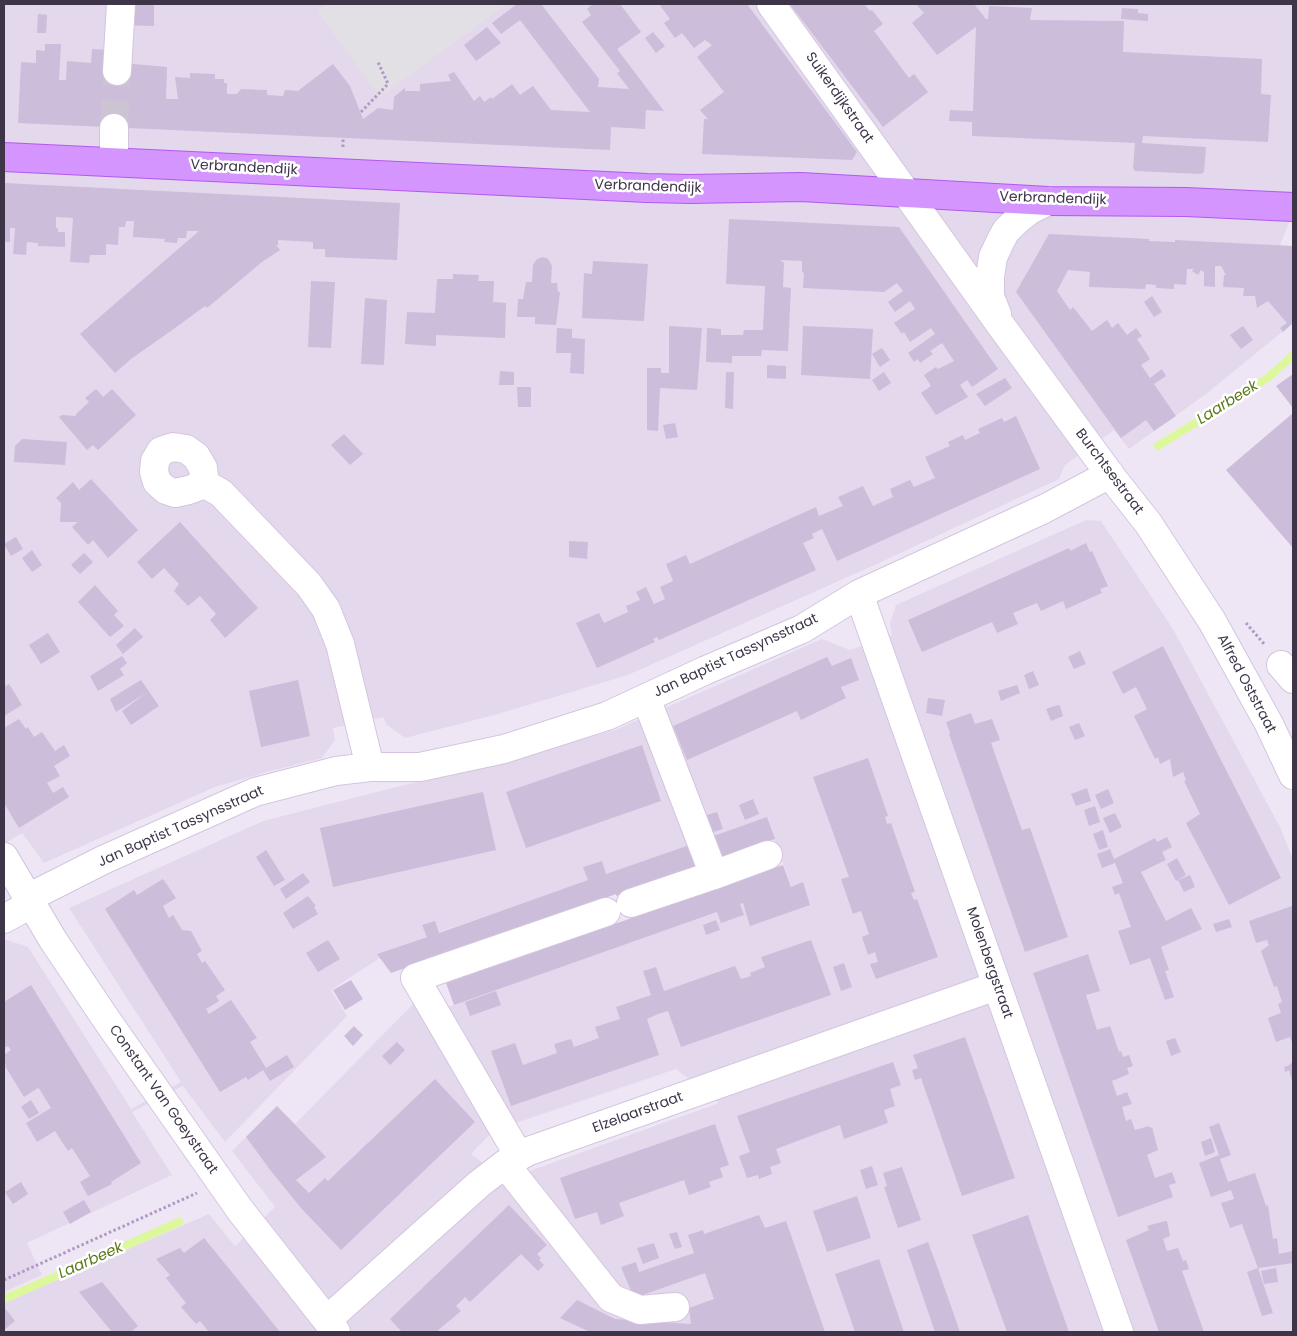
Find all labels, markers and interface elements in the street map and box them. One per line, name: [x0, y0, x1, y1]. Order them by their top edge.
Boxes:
street label: Suikerdijkstraat: [801, 49, 877, 147]
street label: Verbrandendijk: [190, 157, 298, 179]
street label: Verbrandendijk: [594, 177, 702, 197]
street label: Verbrandendijk: [999, 189, 1107, 209]
water label: Laarbeek: [1194, 377, 1262, 429]
street label: Burchtsestraat: [1071, 426, 1147, 518]
street label: Jan Baptist Tassynsstraat: [651, 611, 821, 701]
street label: Alfred Oststraat: [1213, 632, 1279, 736]
street label: Jan Baptist Tassynsstraat: [96, 783, 266, 871]
street label: Molenbergstraat: [962, 905, 1016, 1021]
street label: Constant Van Goeystraat: [105, 1022, 221, 1178]
street label: Elzelaarstraat: [591, 1089, 685, 1137]
water label: Laarbeek: [56, 1239, 126, 1283]

